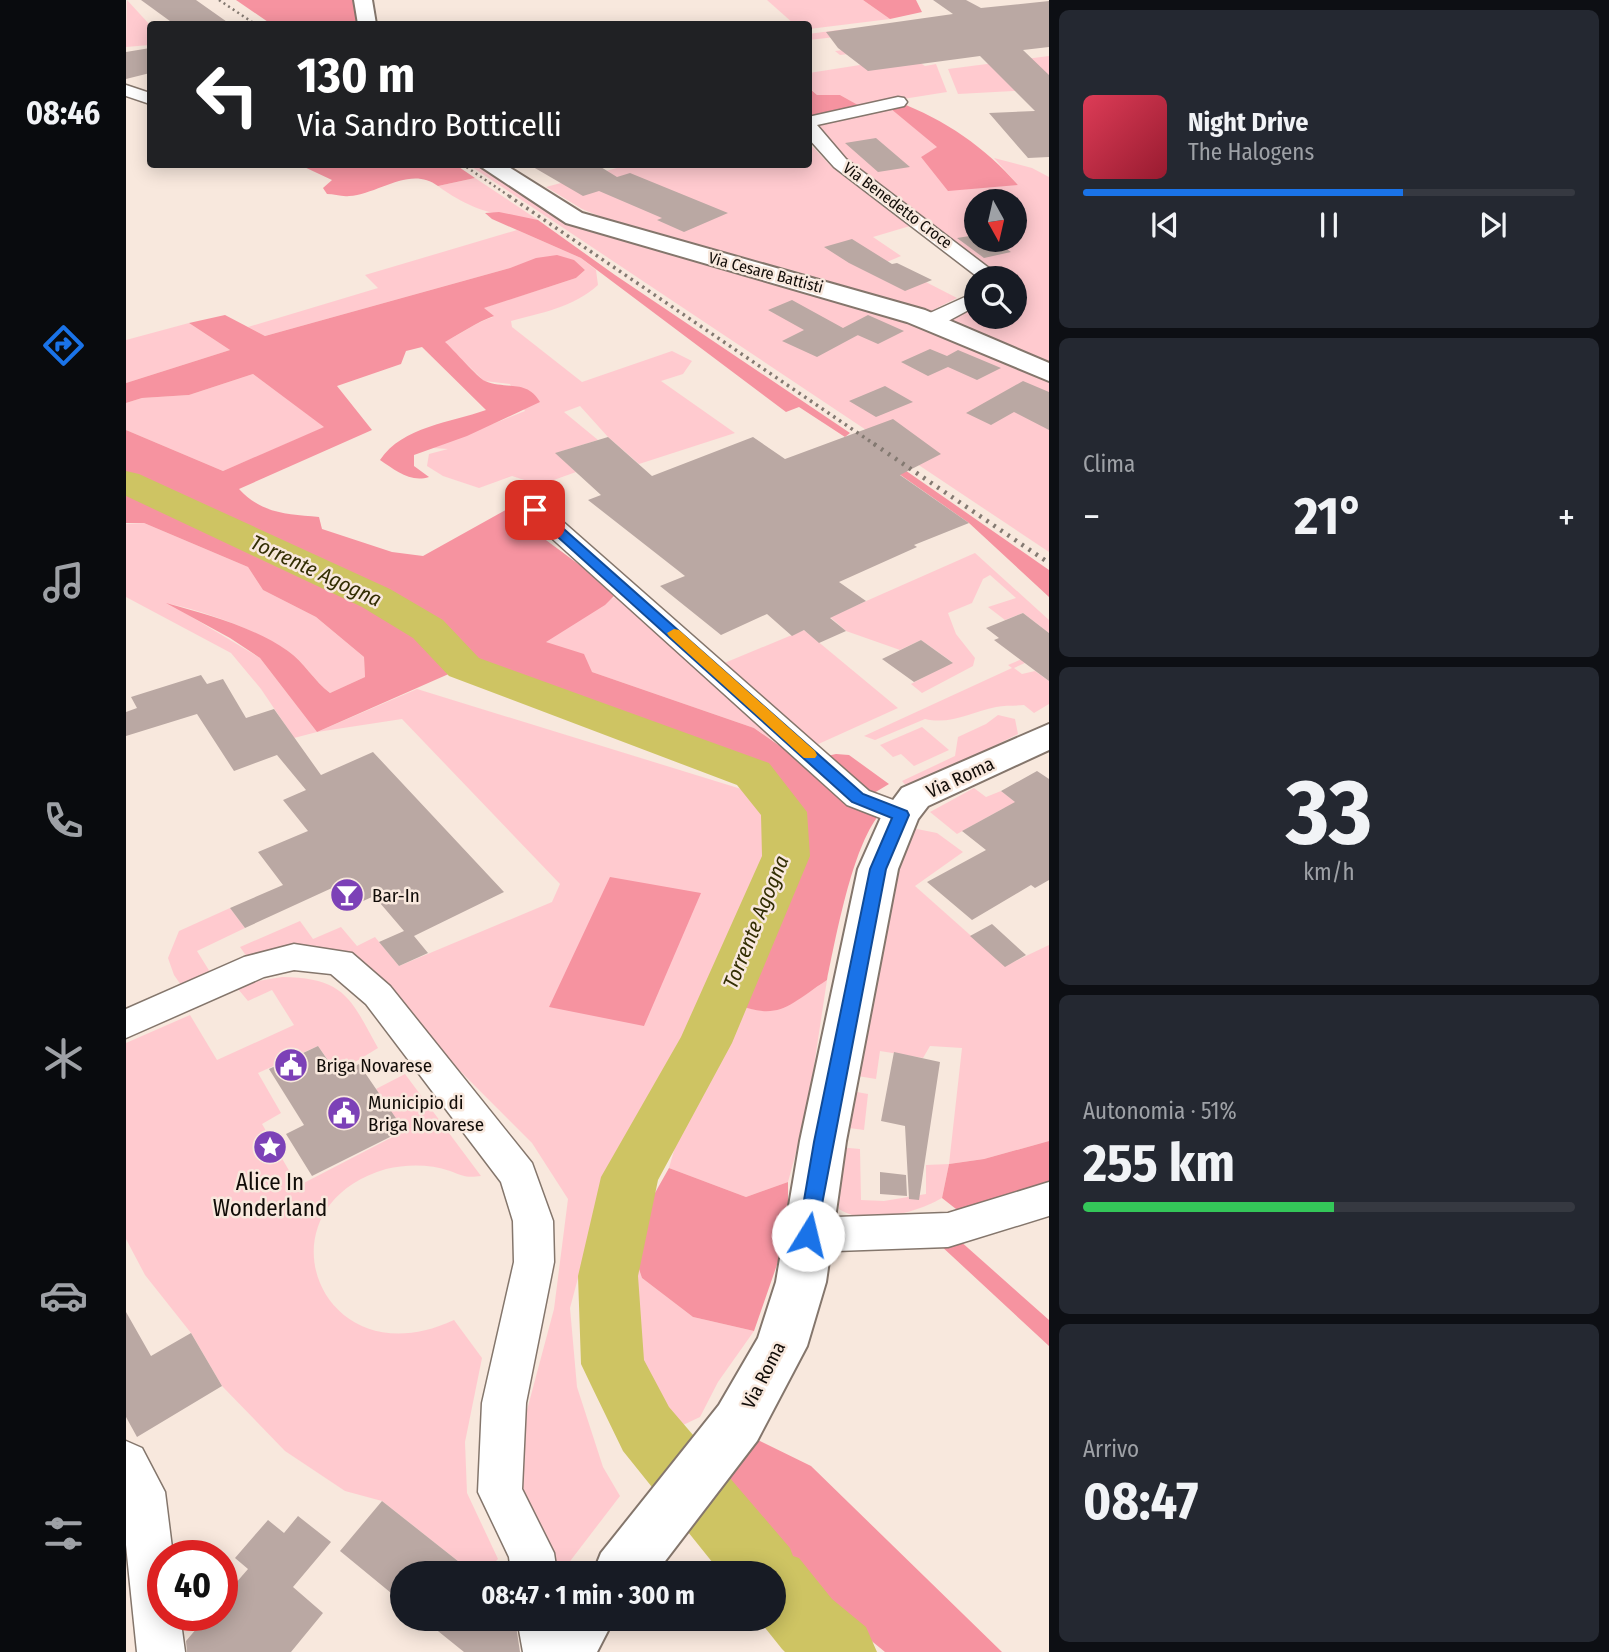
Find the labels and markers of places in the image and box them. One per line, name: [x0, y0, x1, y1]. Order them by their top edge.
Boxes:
pin: [505, 480, 565, 540]
bar icon: Bar-In: [328, 876, 366, 914]
place label: Bar-In: [372, 884, 420, 907]
public building icon: Briga Novarese: [272, 1046, 310, 1084]
place label: Briga Novarese: [316, 1054, 432, 1077]
place label: Municipio di Briga Novarese: [368, 1091, 484, 1136]
public building icon: Municipio di Briga Novarese: [325, 1094, 363, 1132]
place icon: Alice In Wonderland: [251, 1128, 289, 1166]
place label: Alice In Wonderland: [213, 1168, 327, 1222]

